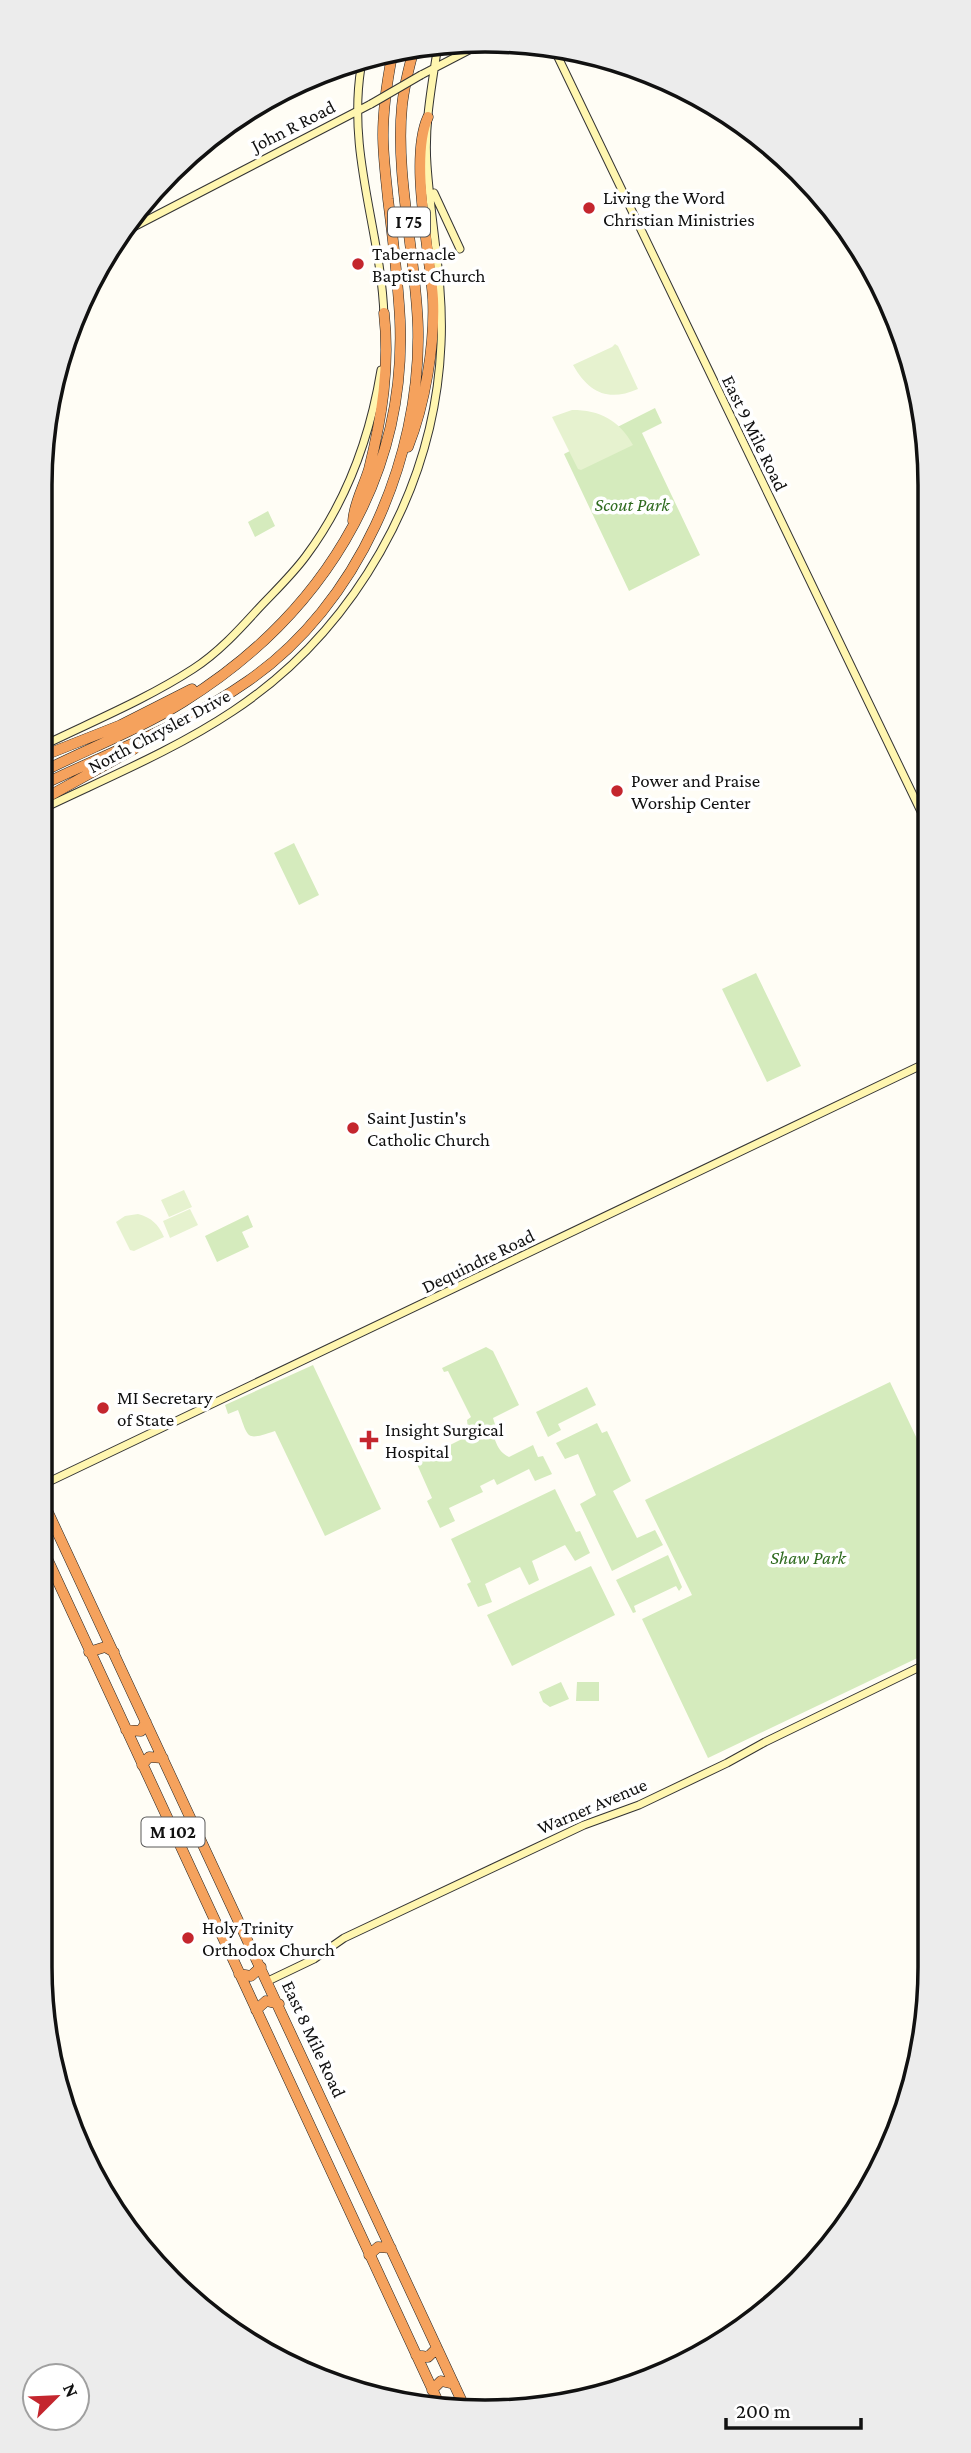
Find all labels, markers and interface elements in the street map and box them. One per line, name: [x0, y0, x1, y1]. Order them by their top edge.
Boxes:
street label: John R Road: [246, 96, 339, 157]
place label: Living the Word Christian Ministries: [603, 187, 755, 230]
marker: Living the Word Christian Ministries: [581, 200, 597, 216]
road number: I 75: [388, 208, 430, 236]
place label: Tabernacle Baptist Church: [372, 243, 486, 286]
marker: Tabernacle Baptist Church: [350, 256, 366, 272]
street label: East 9 Mile Road: [718, 372, 792, 494]
park label: Scout Park: [594, 494, 670, 515]
street label: North Chrysler Drive: [84, 685, 234, 777]
place label: Power and Praise Worship Center: [631, 770, 760, 813]
marker: Power and Praise Worship Center: [609, 783, 625, 799]
place label: Saint Justin's Catholic Church: [367, 1107, 490, 1150]
marker: Saint Justin's Catholic Church: [345, 1120, 361, 1136]
street label: Dequindre Road: [418, 1225, 538, 1297]
place label: MI Secretary of State: [117, 1387, 213, 1430]
marker: MI Secretary of State: [95, 1400, 111, 1416]
place label: Insight Surgical Hospital: [385, 1419, 504, 1462]
marker: Insight Surgical Hospital: [359, 1430, 379, 1450]
park label: Shaw Park: [770, 1547, 847, 1568]
street label: Warner Avenue: [534, 1773, 650, 1839]
road number: M 102: [142, 1818, 204, 1846]
place label: Holy Trinity Orthodox Church: [202, 1917, 335, 1960]
marker: Holy Trinity Orthodox Church: [180, 1930, 196, 1946]
street label: East 8 Mile Road: [278, 1977, 350, 2101]
north arrow: [21, 2362, 91, 2432]
text: N: [59, 2380, 83, 2401]
scale bar: [726, 2386, 861, 2430]
text: 200 m: [736, 2399, 791, 2423]

